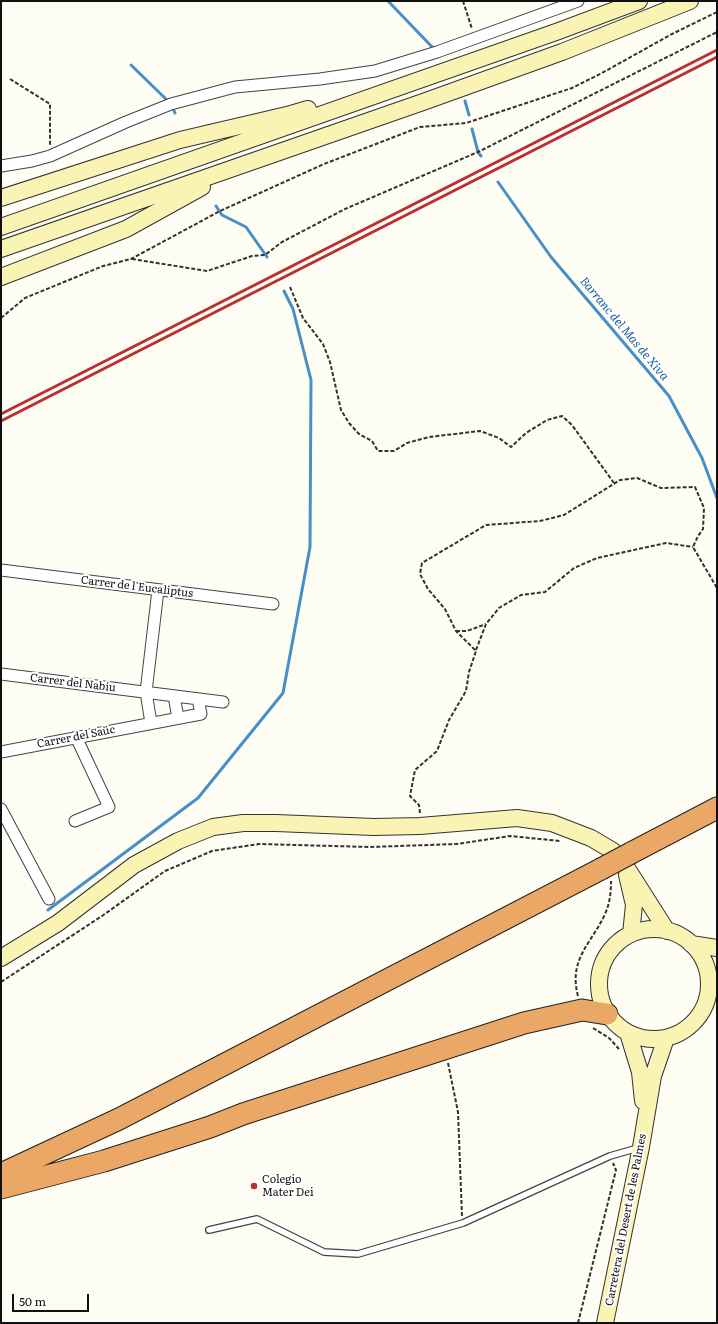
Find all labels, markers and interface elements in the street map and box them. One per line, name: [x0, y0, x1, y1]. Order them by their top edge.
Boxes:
water label: Barranc del Mas de Xiva: [576, 274, 672, 384]
street label: Carrer de l'Eucaliptus: [80, 574, 194, 600]
street label: Carrer del Nabiu: [29, 671, 117, 695]
street label: Carrer del Saüc: [36, 723, 116, 751]
street label: Carretera del Desert de les Palmes: [603, 1133, 649, 1307]
place label: Colegio Mater Dei: [262, 1173, 314, 1199]
marker: Colegio Mater Dei: [249, 1181, 259, 1191]
scale bar: [14, 1286, 91, 1312]
text: 50 m: [19, 1292, 46, 1310]

